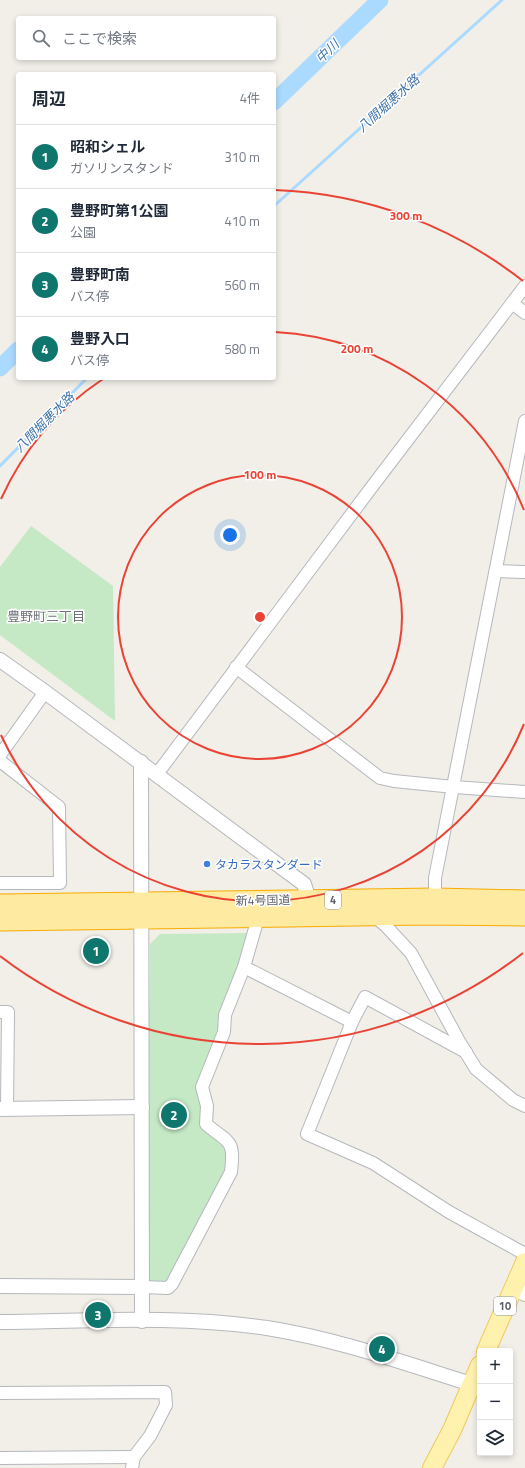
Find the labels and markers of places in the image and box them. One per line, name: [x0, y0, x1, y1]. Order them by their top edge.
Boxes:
centre of rings: [253, 610, 267, 624]
place label: タカラスタンダード: [215, 855, 323, 874]
marker: タカラスタンダード: [202, 859, 212, 869]
pin: 1: [83, 936, 109, 966]
pin: 2: [161, 1100, 187, 1130]
pin: 3: [85, 1300, 111, 1330]
pin: 4: [369, 1334, 395, 1364]

